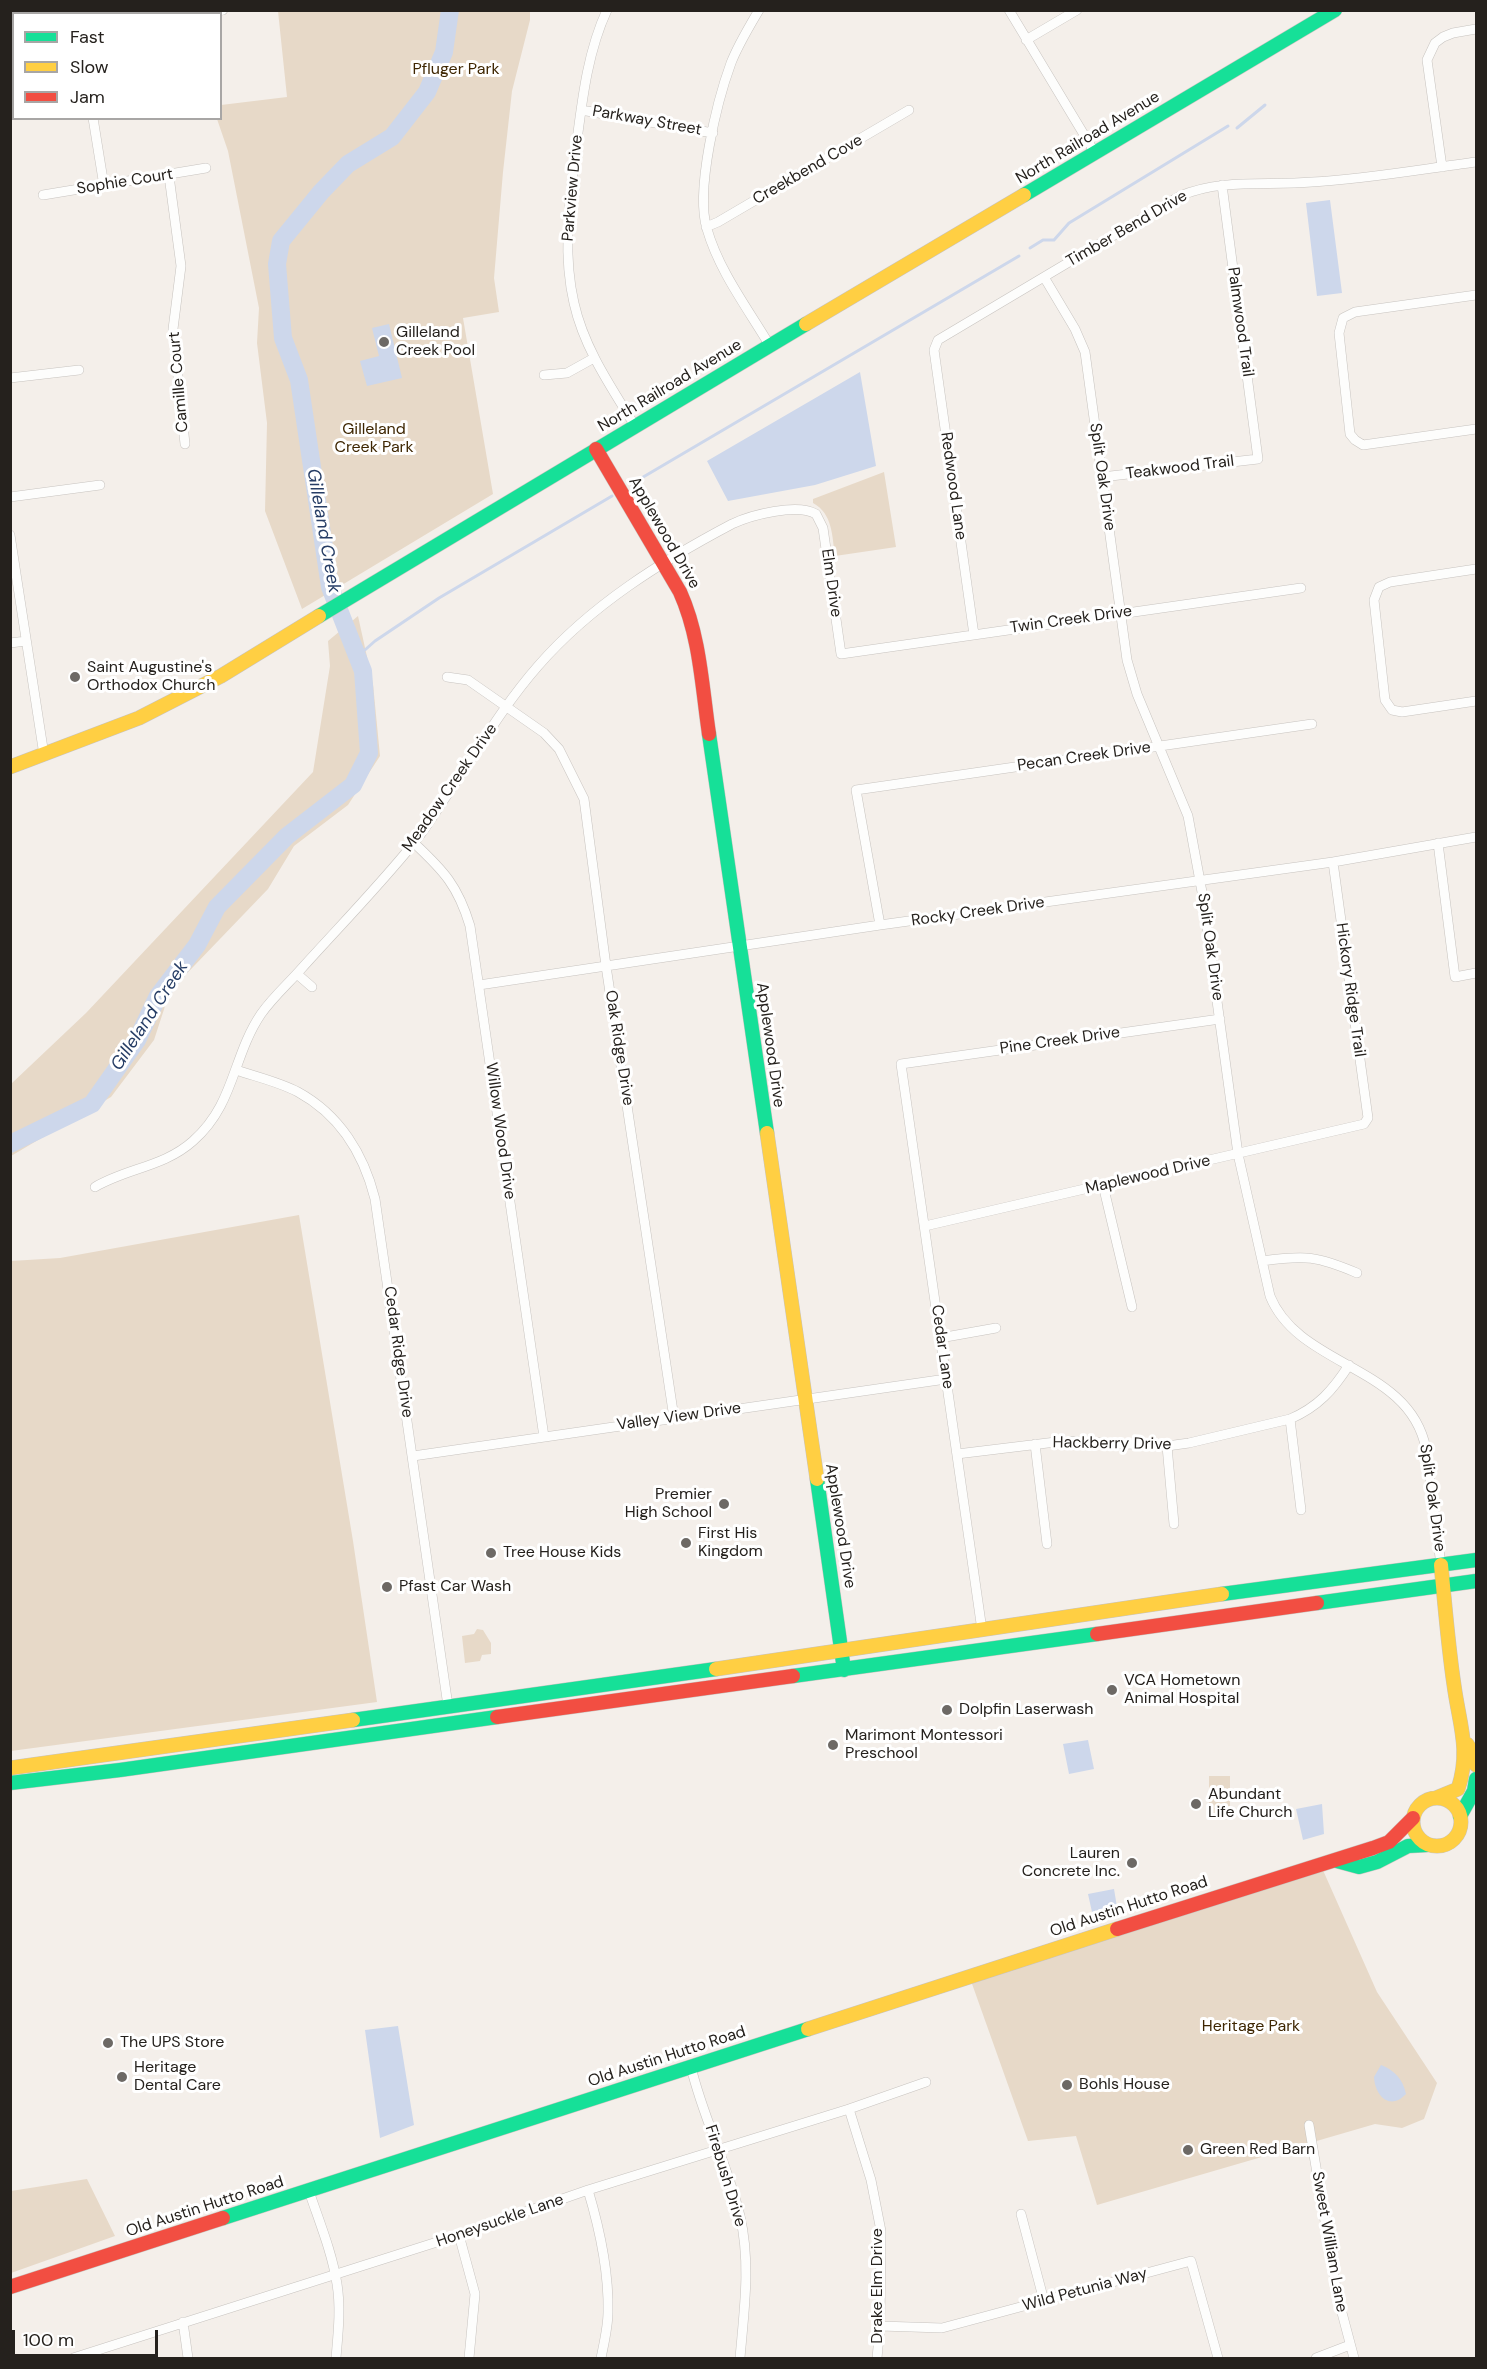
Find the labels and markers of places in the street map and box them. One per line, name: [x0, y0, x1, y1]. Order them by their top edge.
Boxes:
place label: Gilleland Creek Pool: [396, 323, 475, 361]
marker: Gilleland Creek Pool: [377, 335, 391, 349]
place label: Saint Augustine's Orthodox Church: [87, 658, 215, 696]
marker: Saint Augustine's Orthodox Church: [68, 670, 82, 684]
place label: Premier High School: [625, 1485, 712, 1523]
marker: Premier High School: [717, 1497, 731, 1511]
place label: First His Kingdom: [698, 1524, 763, 1562]
marker: First His Kingdom: [679, 1536, 693, 1550]
place label: Tree House Kids: [503, 1543, 621, 1563]
marker: Tree House Kids: [484, 1546, 498, 1560]
place label: Pfast Car Wash: [399, 1577, 511, 1597]
marker: Pfast Car Wash: [380, 1580, 394, 1594]
place label: VCA Hometown Animal Hospital: [1124, 1671, 1240, 1709]
marker: VCA Hometown Animal Hospital: [1105, 1683, 1119, 1697]
place label: Dolpfin Laserwash: [959, 1700, 1094, 1720]
marker: Dolpfin Laserwash: [940, 1703, 954, 1717]
place label: Marimont Montessori Preschool: [845, 1726, 1003, 1764]
marker: Marimont Montessori Preschool: [826, 1738, 840, 1752]
place label: Abundant Life Church: [1208, 1785, 1293, 1823]
marker: Abundant Life Church: [1189, 1797, 1203, 1811]
place label: Lauren Concrete Inc.: [1022, 1844, 1120, 1882]
marker: Lauren Concrete Inc.: [1125, 1856, 1139, 1870]
place label: The UPS Store: [120, 2033, 224, 2053]
marker: The UPS Store: [101, 2036, 115, 2050]
place label: Heritage Dental Care: [134, 2058, 221, 2096]
marker: Heritage Dental Care: [115, 2070, 129, 2084]
place label: Bohls House: [1079, 2075, 1170, 2095]
marker: Bohls House: [1060, 2078, 1074, 2092]
place label: Green Red Barn: [1200, 2140, 1315, 2160]
marker: Green Red Barn: [1181, 2143, 1195, 2157]

